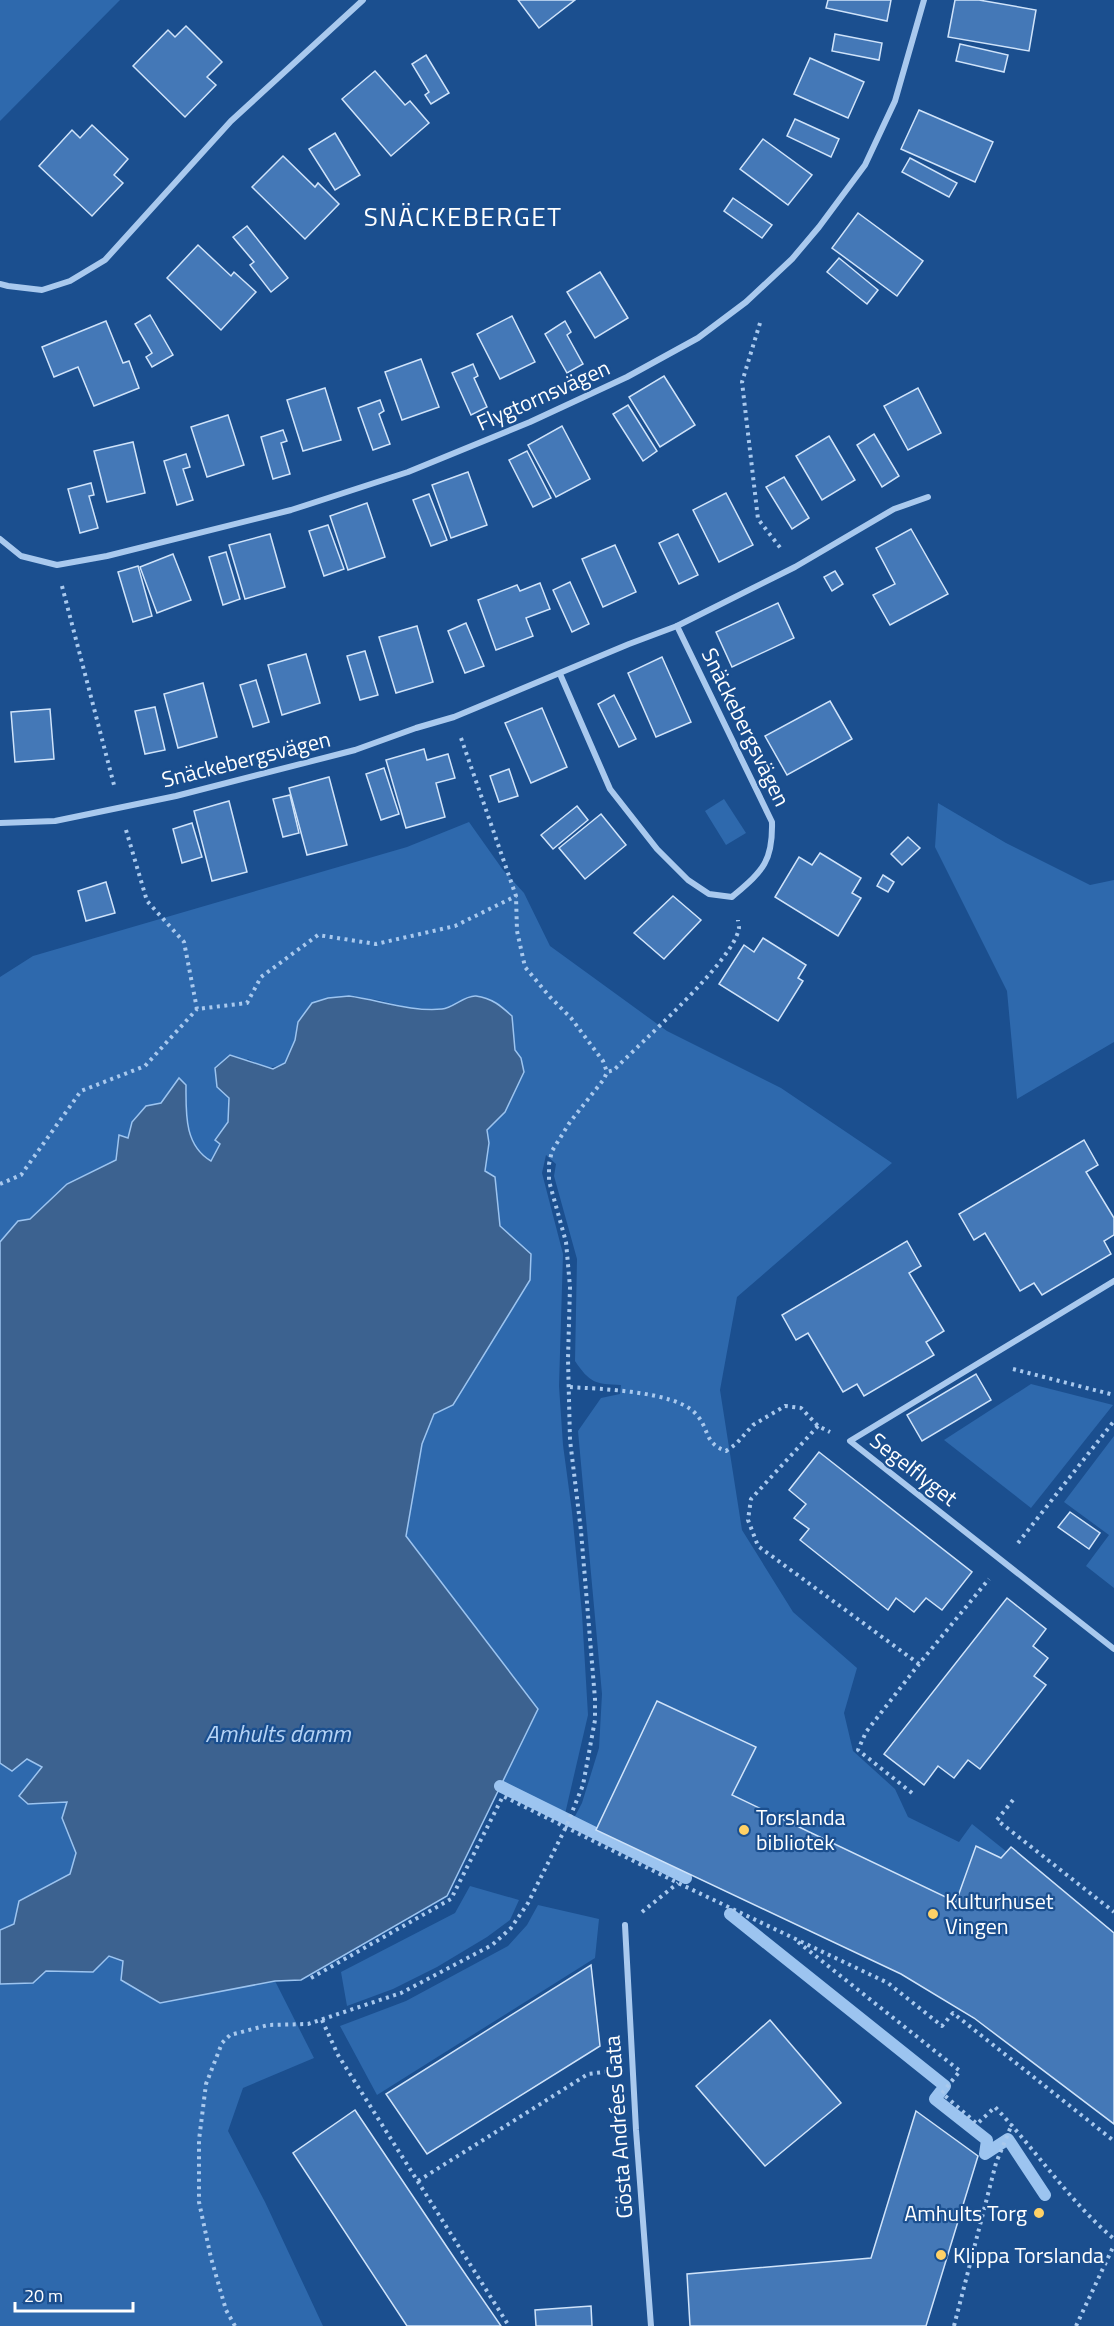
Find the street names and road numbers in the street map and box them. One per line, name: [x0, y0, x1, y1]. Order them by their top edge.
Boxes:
street label: Flygtornsvägen: [471, 350, 615, 440]
street label: Snäckebergsvägen: [693, 642, 799, 812]
street label: Snäckebergsvägen: [158, 722, 334, 796]
street label: Segelflyget: [863, 1424, 965, 1514]
street label: Gösta Andrées Gata: [595, 2034, 641, 2220]

